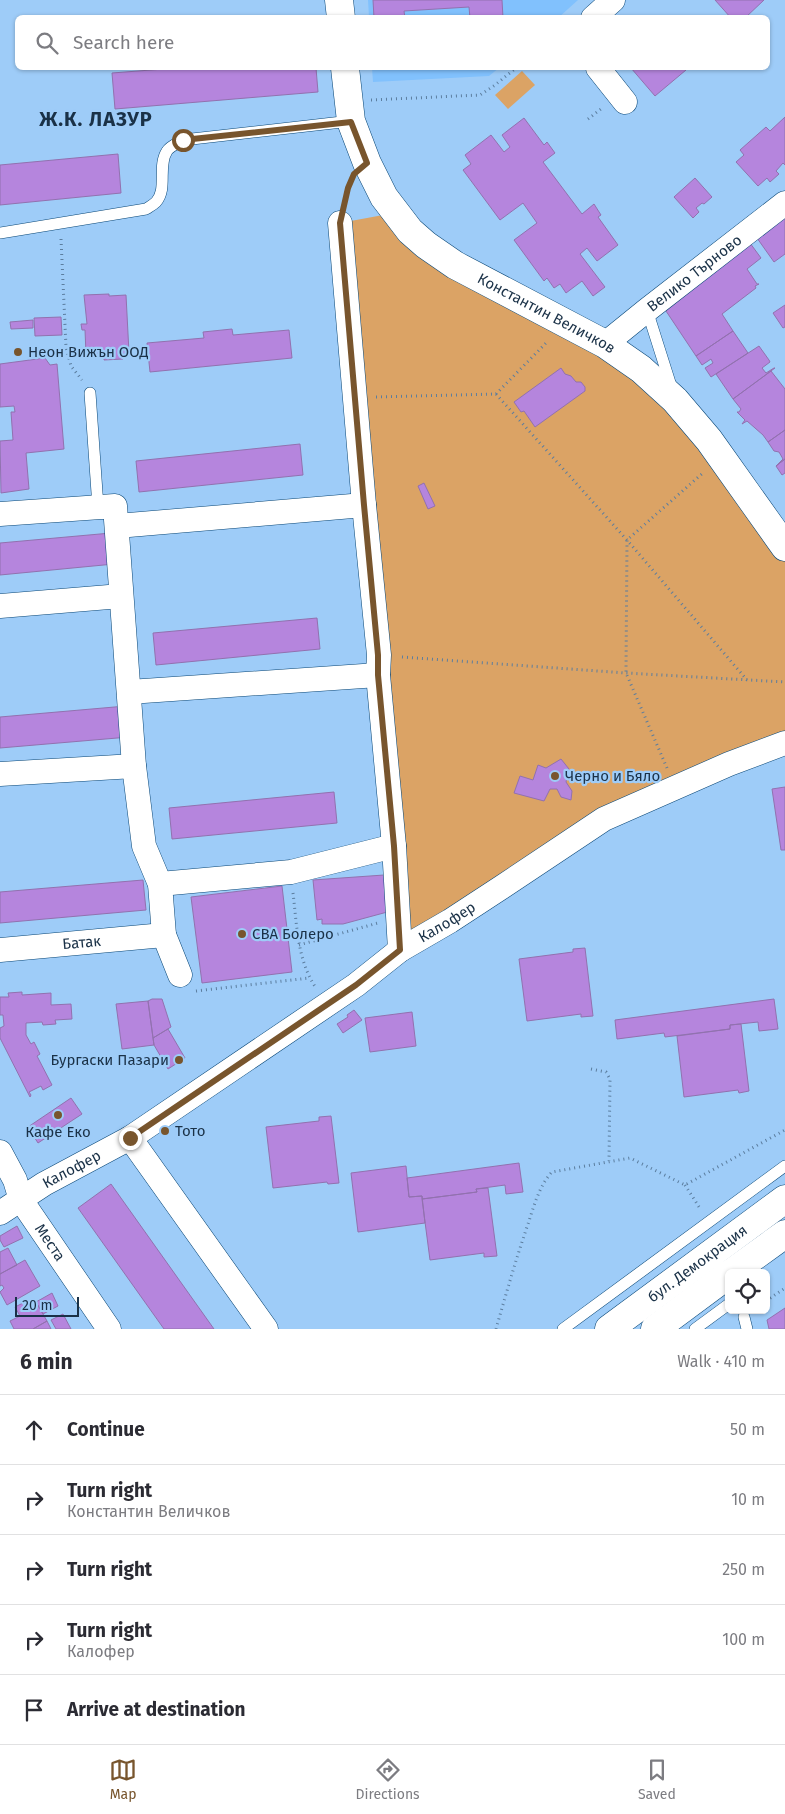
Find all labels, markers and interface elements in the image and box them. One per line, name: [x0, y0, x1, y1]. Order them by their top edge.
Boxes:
search box: [15, 15, 770, 70]
icon: search: [33, 29, 61, 57]
text: Search here: [73, 31, 174, 54]
district label: Ж.К. ЛАЗУР: [38, 107, 153, 131]
route start: [172, 129, 195, 152]
street label: Велико Търново: [643, 231, 745, 316]
street label: Константин Величков: [474, 269, 619, 357]
place label: Неон Вижън ООД: [28, 343, 149, 361]
marker: Неон Вижън ООД: [12, 346, 24, 358]
place label: Черно и Бяло: [565, 767, 660, 785]
marker: Черно и Бяло: [549, 770, 561, 782]
street label: Калофер: [415, 898, 479, 946]
place label: CBA Болеро: [252, 925, 334, 943]
marker: CBA Болеро: [236, 928, 248, 940]
street label: Батак: [62, 932, 102, 953]
place label: Бургаски Пазари: [50, 1051, 169, 1069]
marker: Бургаски Пазари: [173, 1054, 185, 1066]
marker: Кафе Еко: [52, 1109, 64, 1121]
place label: Тото: [175, 1122, 205, 1140]
place label: Кафе Еко: [25, 1123, 91, 1141]
marker: Тото: [159, 1125, 171, 1137]
route end: [119, 1127, 142, 1150]
street label: Калофер: [39, 1146, 104, 1192]
street label: Места: [31, 1220, 69, 1265]
street label: бул. Демокрация: [644, 1221, 751, 1306]
map controls: [725, 1269, 770, 1314]
button: locate: [725, 1269, 770, 1314]
scale bar: [15, 1294, 79, 1317]
text: 20 m: [22, 1297, 52, 1314]
text: 6 min: [20, 1349, 73, 1375]
text: Walk · 410 m: [677, 1352, 765, 1371]
icon: ahead: [20, 1416, 48, 1444]
text: Continue: [67, 1418, 145, 1441]
text: 50 m: [730, 1420, 765, 1439]
text: Turn right: [67, 1479, 152, 1502]
icon: right: [20, 1486, 48, 1514]
text: 10 m: [731, 1490, 765, 1509]
text: Константин Величков: [67, 1502, 230, 1521]
icon: right: [20, 1556, 48, 1584]
text: Turn right: [67, 1558, 152, 1581]
text: 250 m: [722, 1560, 765, 1579]
text: Turn right: [67, 1619, 152, 1642]
icon: right: [20, 1626, 48, 1654]
text: 100 m: [722, 1630, 765, 1649]
text: Калофер: [67, 1642, 135, 1661]
icon: arrive: [20, 1696, 48, 1724]
text: Arrive at destination: [67, 1698, 246, 1721]
tab: Map: [109, 1756, 137, 1803]
tab: Directions: [355, 1756, 420, 1803]
tab: Saved: [638, 1756, 676, 1803]

